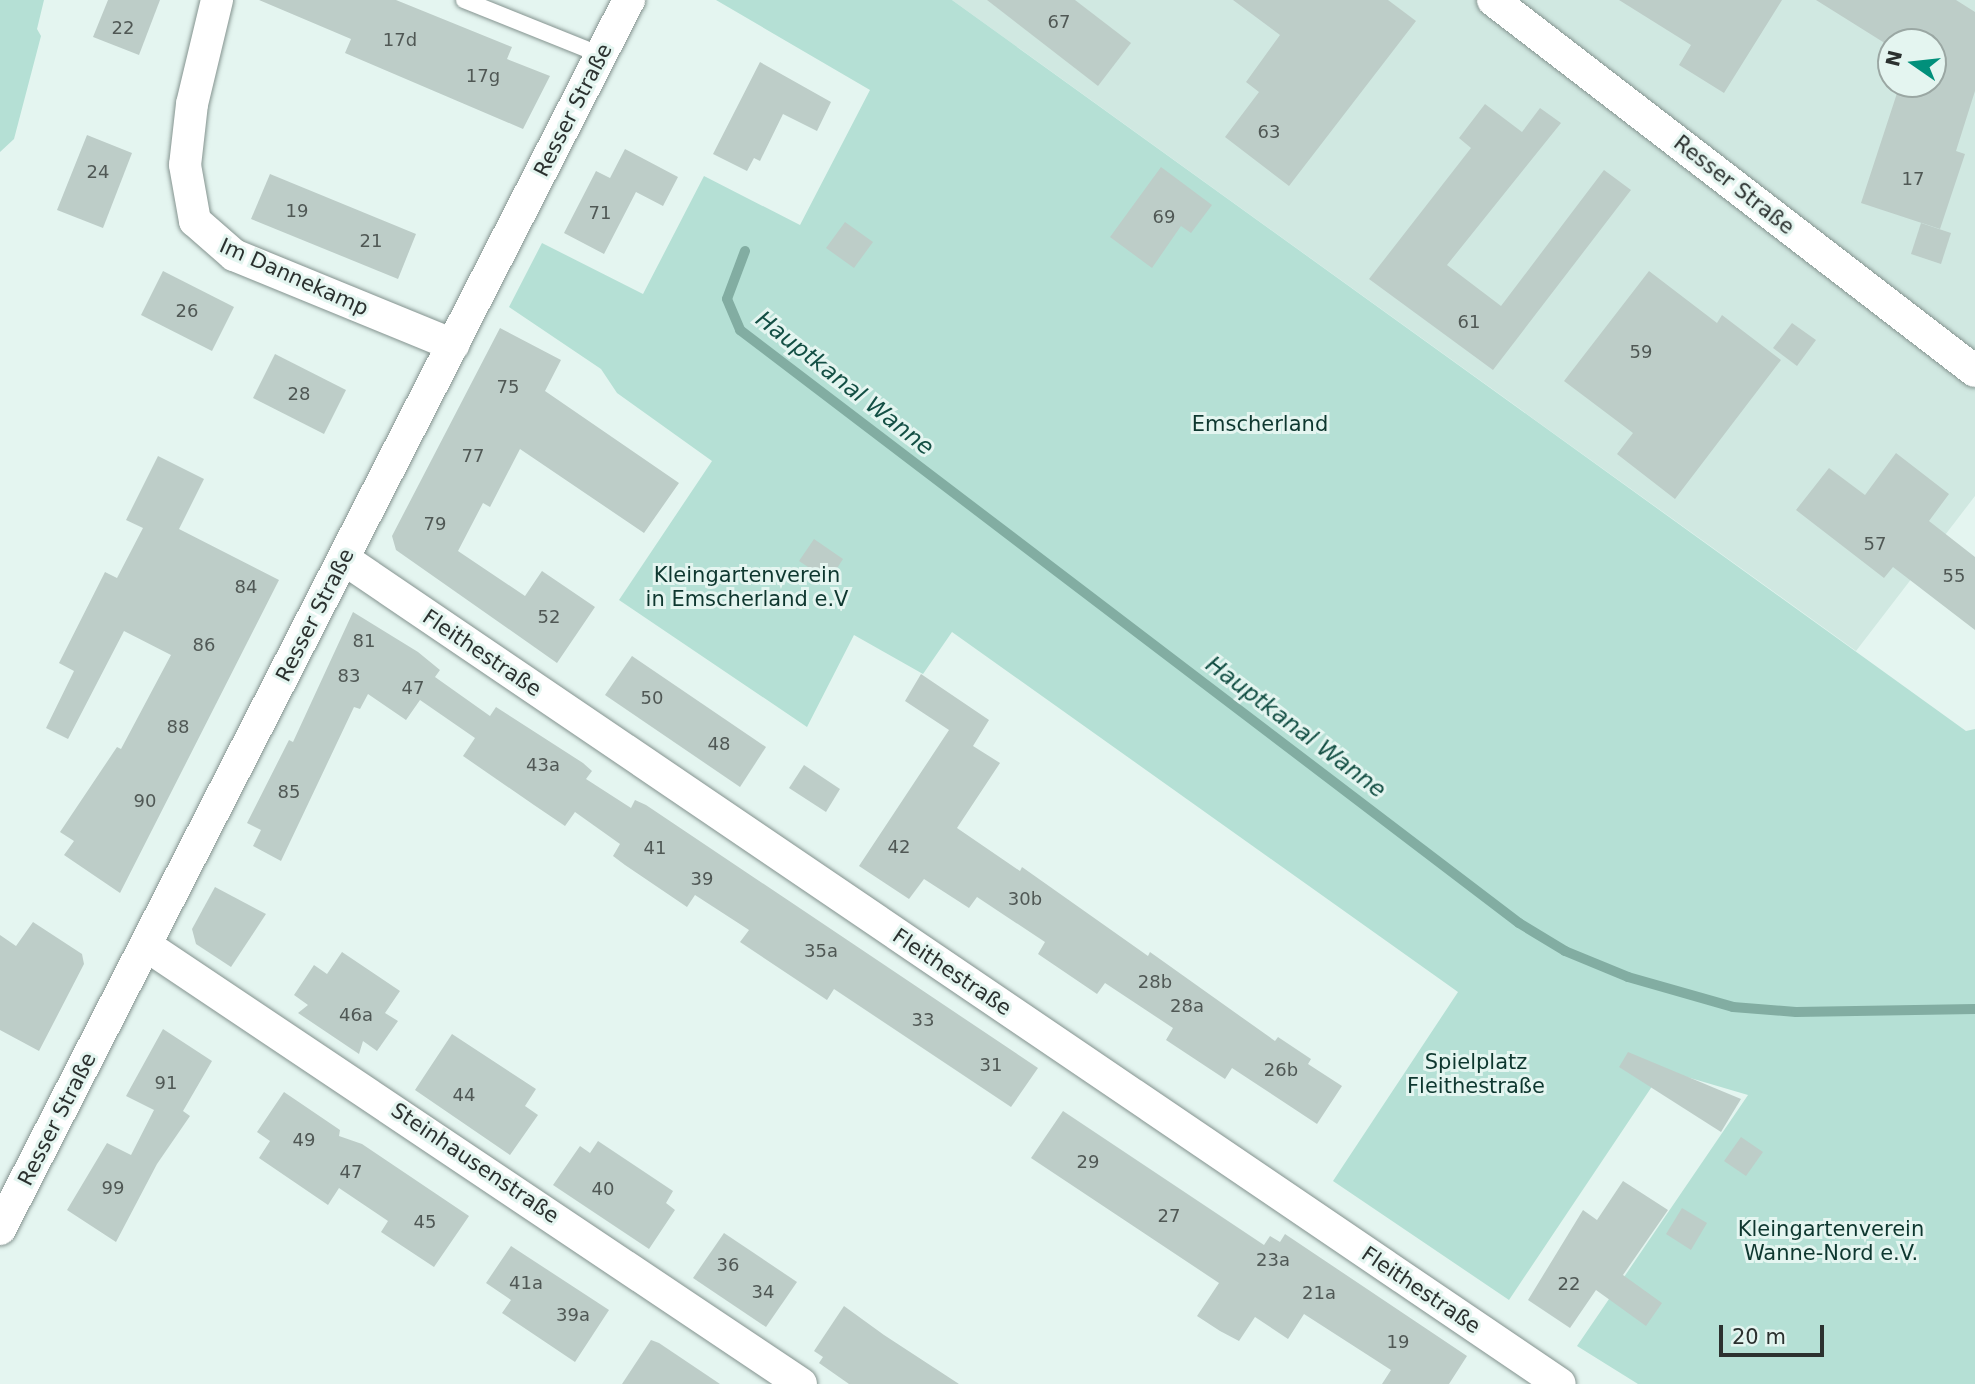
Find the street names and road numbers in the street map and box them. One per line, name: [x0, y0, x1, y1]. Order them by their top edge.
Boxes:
street label: Resser Straße: [529, 39, 617, 181]
street label: Resser Straße: [1669, 130, 1799, 240]
street label: Im Dannekamp: [216, 233, 372, 321]
street label: Resser Straße: [271, 544, 359, 686]
street label: Fleithestraße: [418, 604, 546, 702]
street label: Fleithestraße: [888, 923, 1016, 1021]
street label: Resser Straße: [13, 1048, 101, 1190]
street label: Steinhausenstraße: [386, 1097, 564, 1229]
street label: Fleithestraße: [1357, 1241, 1485, 1339]

